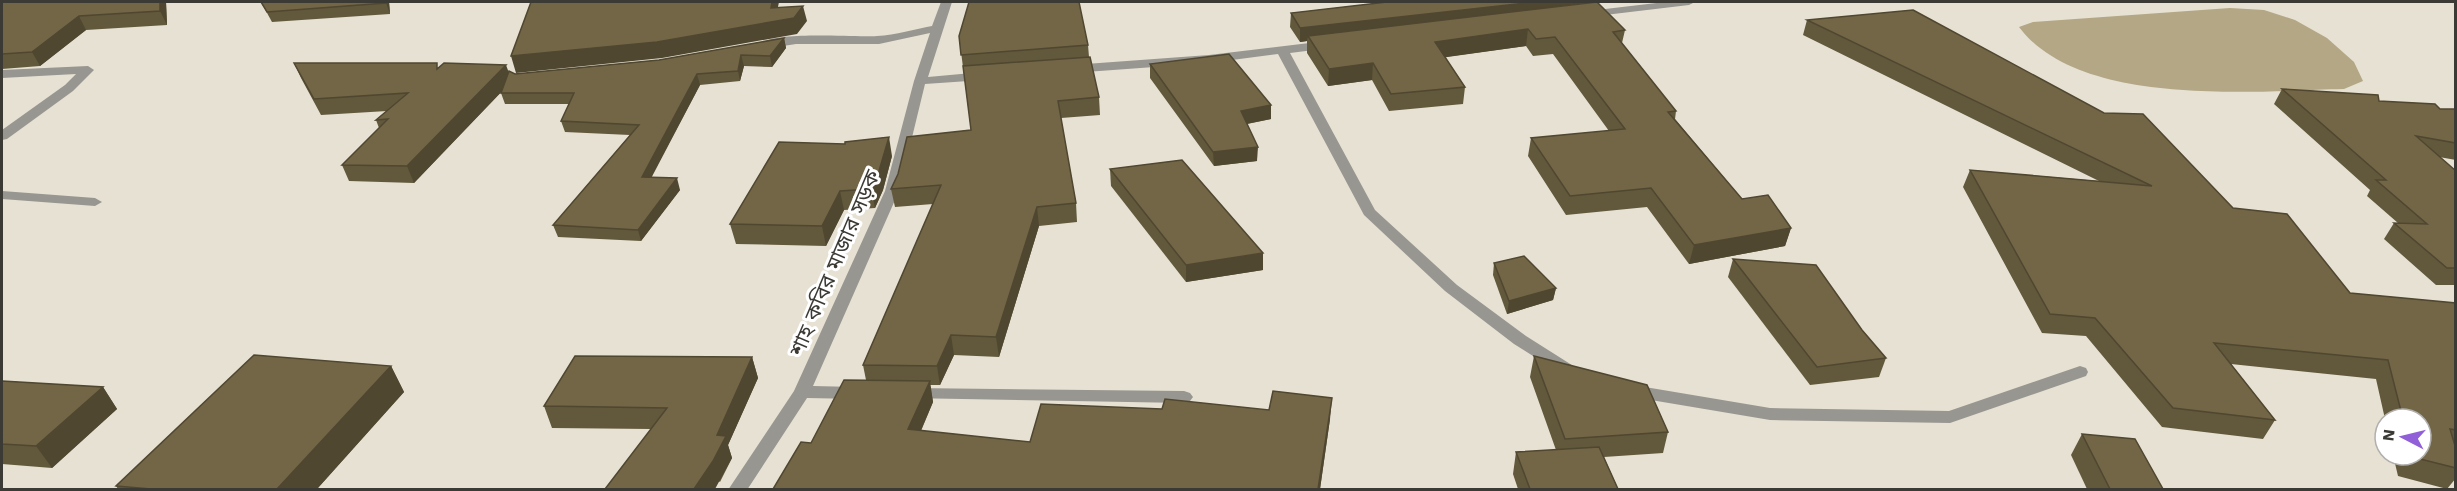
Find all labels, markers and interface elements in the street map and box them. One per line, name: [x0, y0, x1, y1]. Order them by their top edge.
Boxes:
street label: শাহ কবির মাজার সড়ক: [784, 165, 885, 361]
north arrow: [2373, 407, 2433, 467]
text: N: [2378, 428, 2399, 442]

